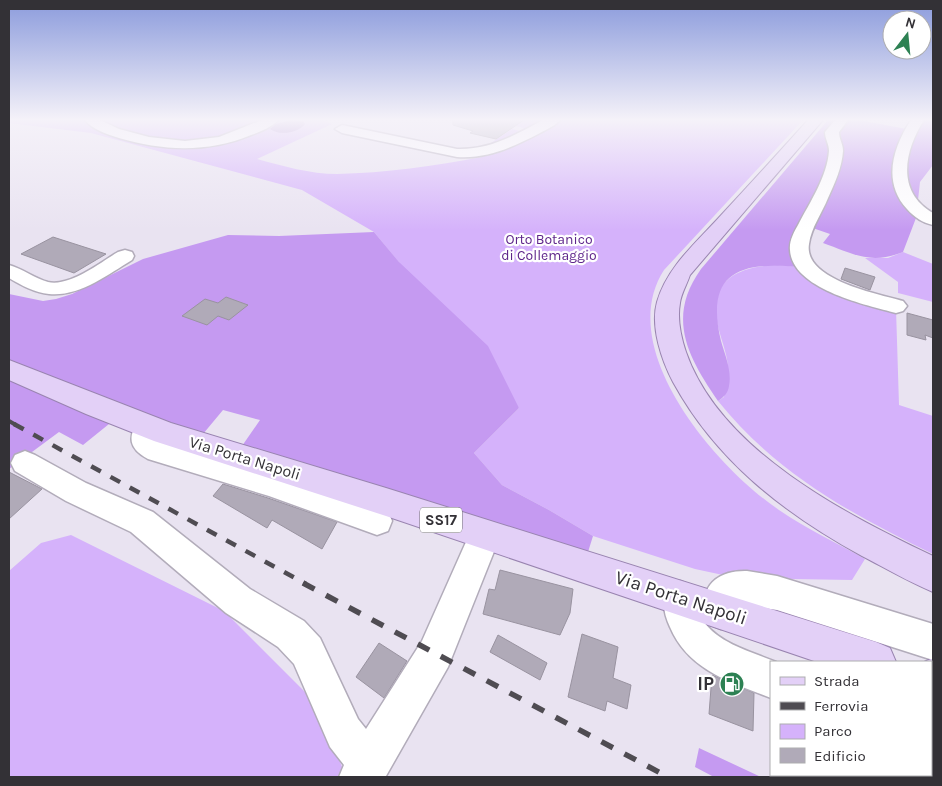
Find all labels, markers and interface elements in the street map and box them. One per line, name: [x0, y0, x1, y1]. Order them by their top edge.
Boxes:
north arrow: [882, 10, 932, 60]
text: N: [903, 13, 918, 33]
park label: Orto Botanico di Collemaggio: [501, 231, 597, 264]
street label: Via Porta Napoli: [187, 432, 303, 484]
road number: SS17: [420, 508, 462, 532]
street label: Via Porta Napoli: [612, 566, 750, 630]
legend: [770, 661, 932, 776]
fuel station icon: IP: [719, 671, 745, 697]
text: Strada: [814, 672, 860, 690]
place label: IP: [697, 673, 714, 695]
text: Ferrovia: [814, 697, 868, 715]
text: Parco: [814, 722, 852, 740]
text: Edificio: [814, 747, 866, 765]

